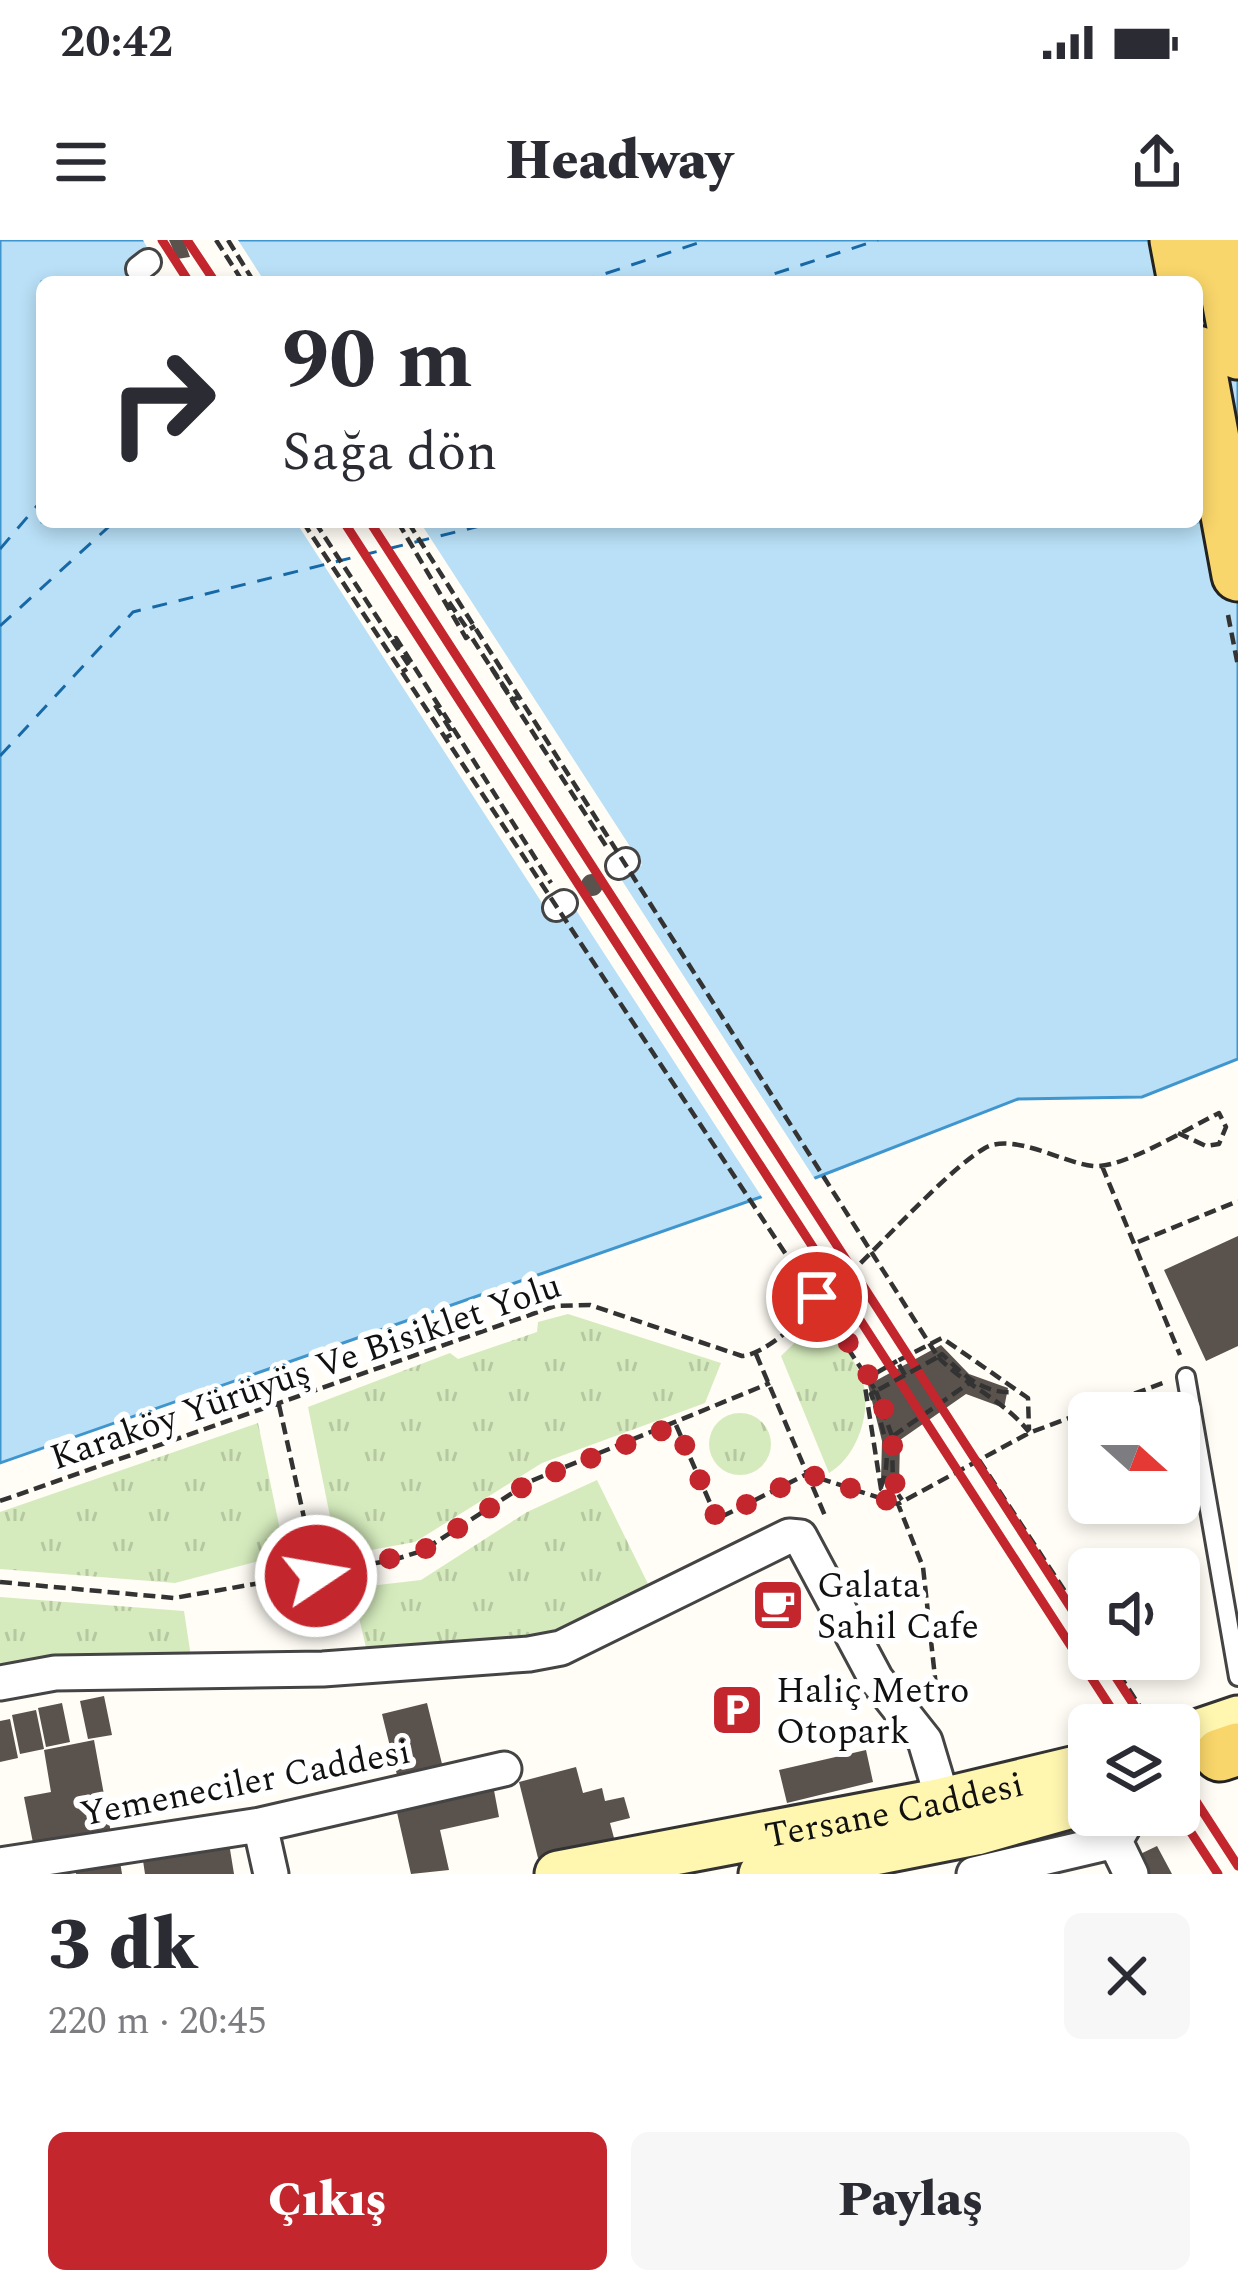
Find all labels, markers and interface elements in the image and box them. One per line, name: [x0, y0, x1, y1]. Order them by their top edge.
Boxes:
text: 20:42: [60, 8, 173, 77]
text: Headway: [506, 121, 732, 203]
icon: menu: [48, 129, 114, 195]
icon: share: [1124, 129, 1190, 195]
text: 90 m: [282, 297, 473, 425]
icon: right: [84, 324, 240, 480]
text: Sağa dön: [282, 412, 498, 494]
pin: [766, 1246, 868, 1348]
street label: Karaköy Yürüyüş Ve Bisiklet Yolu: [43, 1259, 569, 1486]
icon: arrive: [784, 1264, 850, 1330]
north arrow: [1068, 1392, 1200, 1524]
map controls: [1068, 1392, 1200, 1836]
position arrow: [253, 1513, 379, 1639]
button: sound: [1068, 1548, 1200, 1680]
place label: Galata Sahil Cafe: [817, 1559, 979, 1655]
cafe icon: Galata Sahil Cafe: [750, 1577, 806, 1633]
place label: Haliç Metro Otopark: [776, 1664, 969, 1760]
parking icon: Haliç Metro Otopark: [709, 1682, 765, 1738]
button: layers: [1068, 1704, 1200, 1836]
street label: Yemeneciler Caddesi: [76, 1724, 415, 1842]
street label: Tersane Caddesi: [760, 1758, 1029, 1864]
text: 3 dk: [48, 1892, 198, 2001]
button: close: [1064, 1913, 1190, 2039]
text: 220 m · 20:45: [48, 1992, 267, 2051]
button: Çıkış: [48, 2132, 607, 2270]
button: Paylaş: [631, 2132, 1190, 2270]

